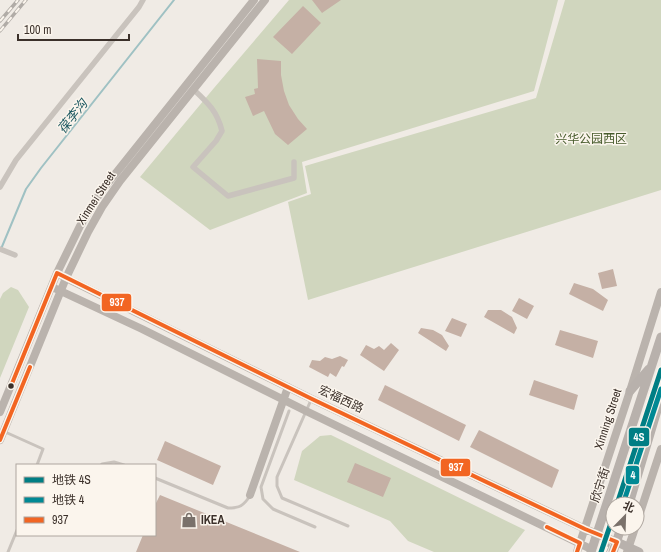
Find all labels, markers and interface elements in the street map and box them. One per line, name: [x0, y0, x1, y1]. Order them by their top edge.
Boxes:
scale bar: [18, 16, 129, 42]
text: 100 m: [24, 22, 51, 38]
water label: 葆李沟: [54, 94, 92, 137]
park label: 兴华公园西区: [555, 131, 627, 147]
street label: Xinmei Street: [73, 168, 119, 228]
line badge: 937: [101, 293, 132, 312]
text: 937: [109, 295, 125, 309]
unlabelled marker: [6, 381, 16, 391]
street label: 宏福西路: [316, 382, 366, 416]
street label: Xinning Street: [591, 386, 625, 451]
line badge: 4S: [628, 427, 650, 447]
text: 4S: [633, 430, 645, 444]
line badge: 937: [440, 458, 471, 477]
text: 937: [448, 460, 464, 474]
legend: [16, 464, 156, 536]
street label: 欣宁街: [587, 465, 613, 505]
line badge: 4: [625, 465, 640, 485]
text: 4: [630, 468, 636, 482]
text: 地铁 4S: [52, 472, 91, 488]
text: 地铁 4: [52, 492, 85, 508]
north arrow: [605, 496, 645, 536]
text: 北: [621, 498, 637, 515]
shop icon: IKEA: [180, 511, 198, 529]
text: 937: [52, 512, 69, 528]
place label: IKEA: [201, 512, 225, 528]

